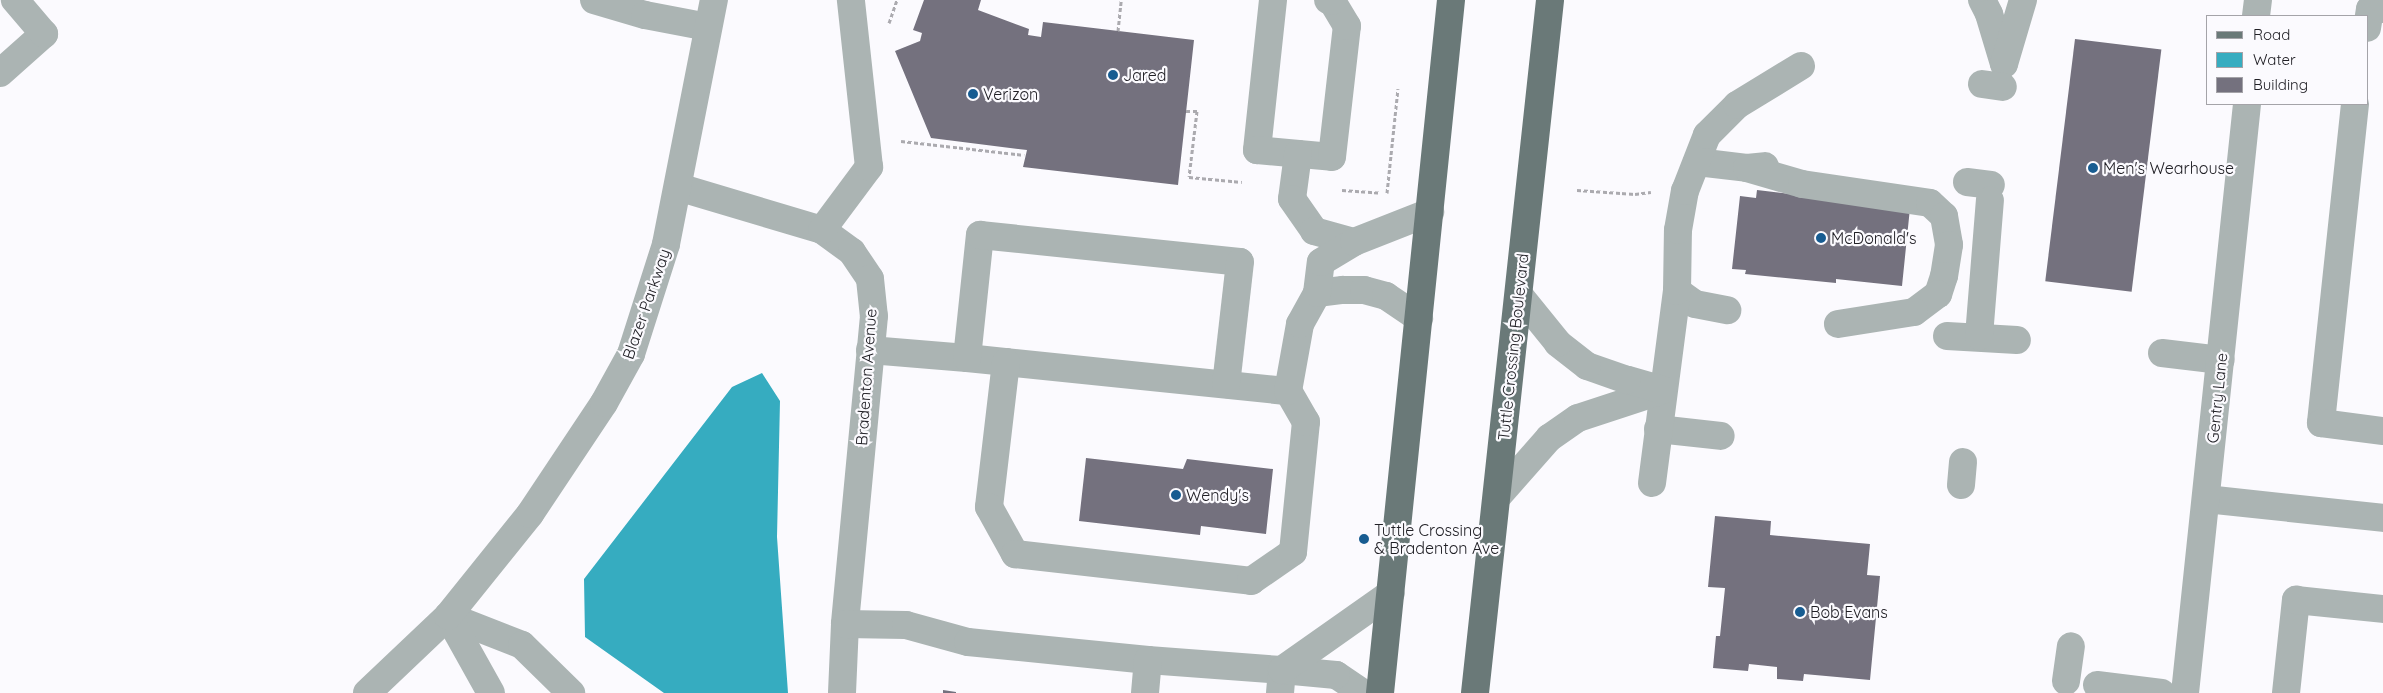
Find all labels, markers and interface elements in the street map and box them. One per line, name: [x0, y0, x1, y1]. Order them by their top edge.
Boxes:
legend: [2206, 15, 2368, 105]
text: Road: [2253, 25, 2290, 44]
text: Water: [2253, 50, 2296, 69]
place label: Jared: [1123, 65, 1166, 85]
marker: Jared: [1107, 69, 1119, 81]
text: Building: [2253, 75, 2308, 94]
place label: Verizon: [983, 84, 1038, 104]
marker: Verizon: [967, 88, 979, 100]
place label: Men's Wearhouse: [2103, 158, 2234, 178]
marker: Men's Wearhouse: [2087, 162, 2099, 174]
place label: McDonald's: [1831, 228, 1917, 248]
marker: McDonald's: [1815, 232, 1827, 244]
street label: Blazer Parkway: [618, 246, 674, 362]
street label: Tuttle Crossing Boulevard: [1494, 253, 1532, 441]
street label: Bradenton Avenue: [852, 308, 880, 446]
street label: Gentry Lane: [2203, 352, 2231, 444]
place label: Wendy's: [1186, 485, 1249, 505]
marker: Wendy's: [1170, 489, 1182, 501]
place label: Tuttle Crossing & Bradenton Ave: [1374, 520, 1499, 558]
marker: Tuttle Crossing & Bradenton Ave: [1358, 533, 1370, 545]
place label: Bob Evans: [1810, 602, 1888, 622]
marker: Bob Evans: [1794, 606, 1806, 618]

